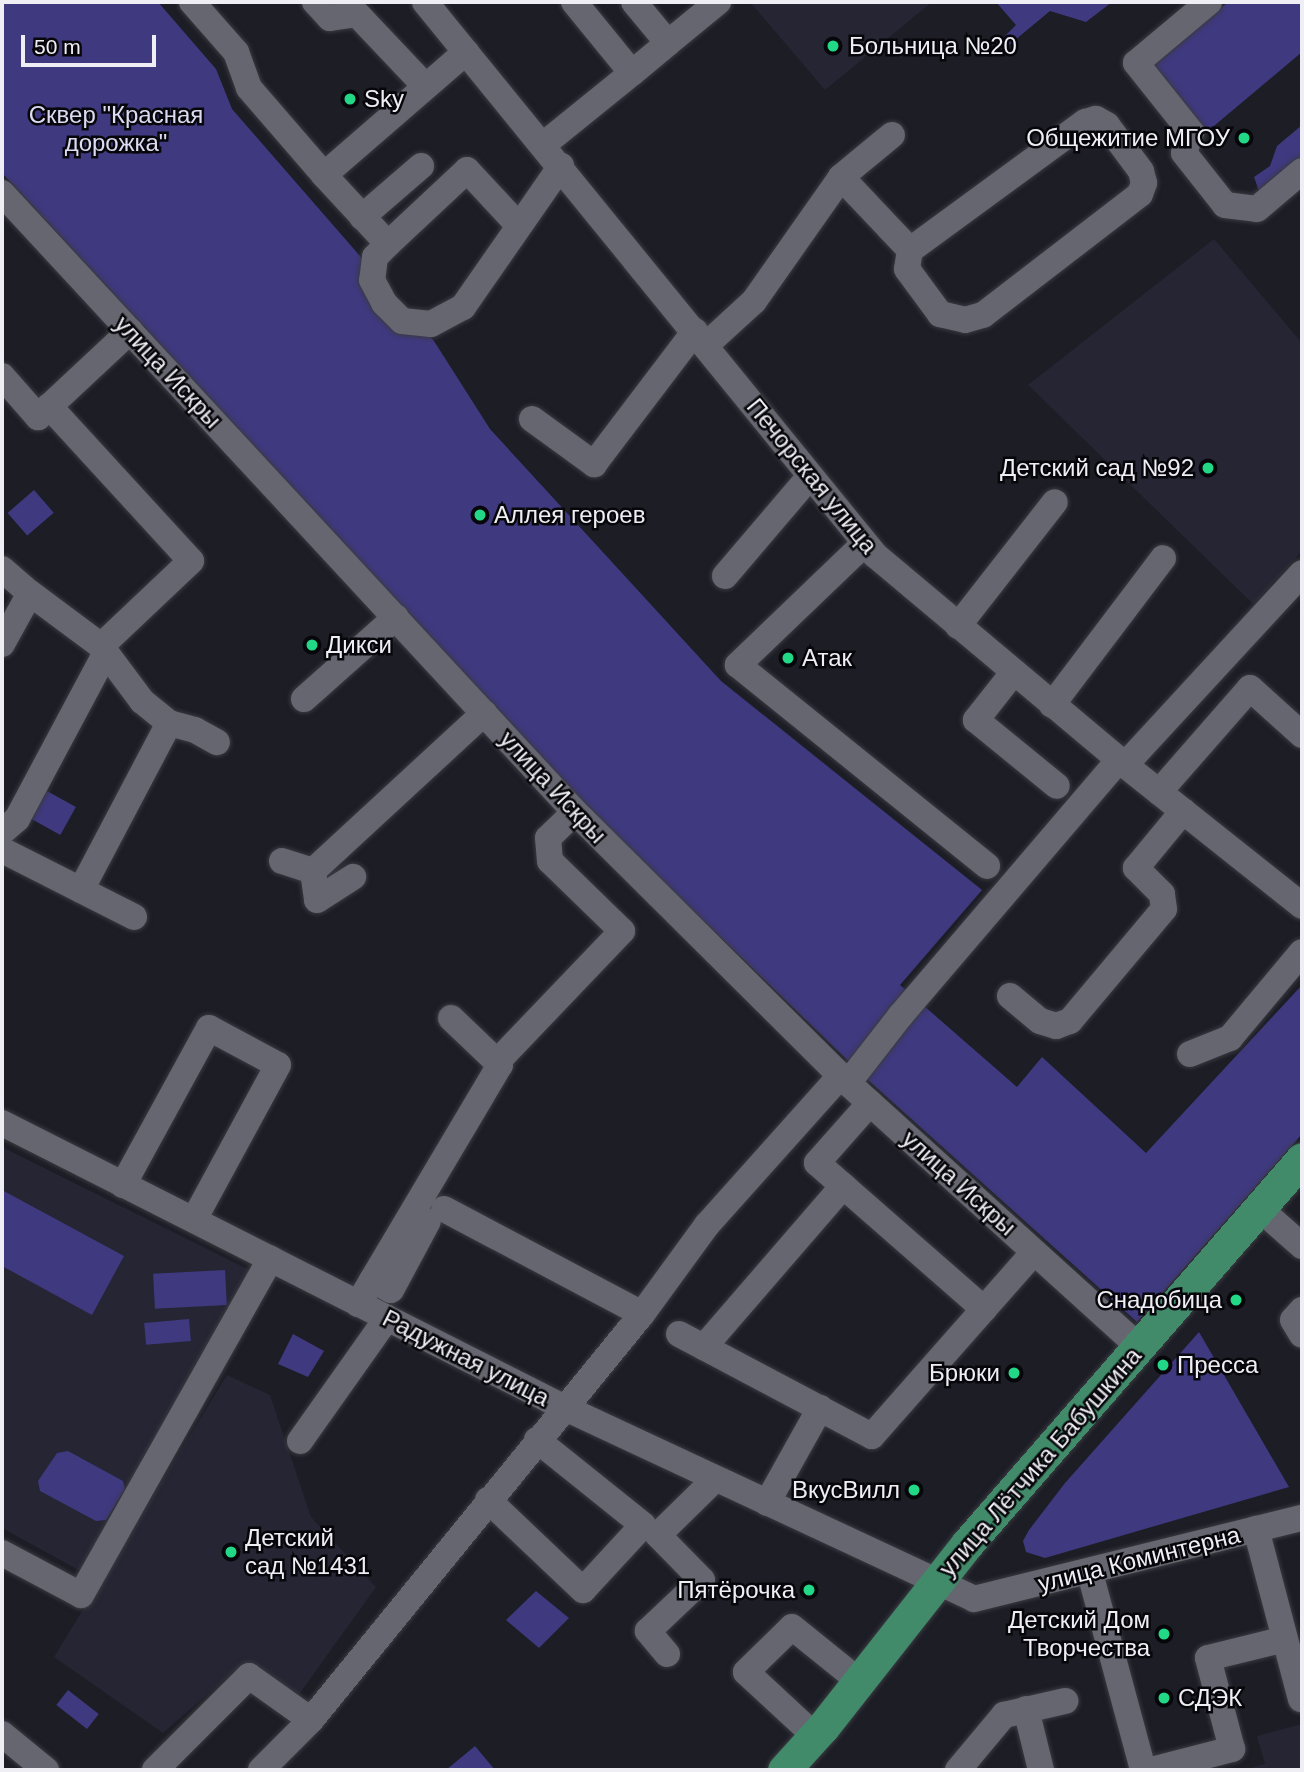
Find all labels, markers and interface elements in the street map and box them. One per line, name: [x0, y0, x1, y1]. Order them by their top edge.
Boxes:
scale bar: [24, 21, 159, 65]
place label: Больница №20: [849, 32, 1017, 60]
text: 50 m: [34, 35, 81, 58]
marker: Больница №20: [823, 36, 843, 56]
place label: Sky: [364, 85, 404, 113]
marker: Sky: [342, 91, 358, 107]
park label: Сквер "Красная дорожка": [29, 101, 203, 157]
place label: Общежитие МГОУ: [1026, 124, 1230, 152]
marker: Общежитие МГОУ: [1236, 130, 1252, 146]
street label: улица Искры: [109, 310, 227, 434]
street label: Печорская улица: [741, 393, 883, 559]
place label: Детский сад №92: [1000, 454, 1194, 482]
marker: Детский сад №92: [1200, 460, 1216, 476]
place label: Аллея героев: [494, 501, 645, 529]
marker: Аллея героев: [472, 507, 488, 523]
place label: Дикси: [326, 631, 392, 659]
marker: Дикси: [304, 637, 320, 653]
place label: Атак: [802, 644, 852, 672]
marker: Атак: [780, 650, 796, 666]
street label: улица Искры: [494, 725, 612, 849]
street label: улица Искры: [896, 1124, 1022, 1242]
place label: Снадобица: [1096, 1286, 1222, 1314]
marker: Снадобица: [1228, 1292, 1244, 1308]
street label: Радужная улица: [378, 1304, 554, 1412]
street label: улица Лётчика Бабушкина: [933, 1342, 1147, 1582]
place label: Пресса: [1177, 1351, 1258, 1379]
marker: Пресса: [1155, 1357, 1171, 1373]
place label: Брюки: [929, 1359, 1000, 1387]
marker: Брюки: [1006, 1365, 1022, 1381]
place label: ВкусВилл: [792, 1476, 900, 1504]
marker: ВкусВилл: [906, 1482, 922, 1498]
street label: улица Коминтерна: [1035, 1520, 1243, 1598]
place label: Детский сад №1431: [245, 1524, 370, 1580]
marker: Детский сад №1431: [223, 1544, 239, 1560]
place label: Пятёрочка: [677, 1576, 795, 1604]
marker: Пятёрочка: [801, 1582, 817, 1598]
place label: Детский Дом Творчества: [1008, 1606, 1150, 1662]
marker: Детский Дом Творчества: [1156, 1626, 1172, 1642]
place label: СДЭК: [1178, 1684, 1242, 1712]
marker: СДЭК: [1156, 1690, 1172, 1706]

